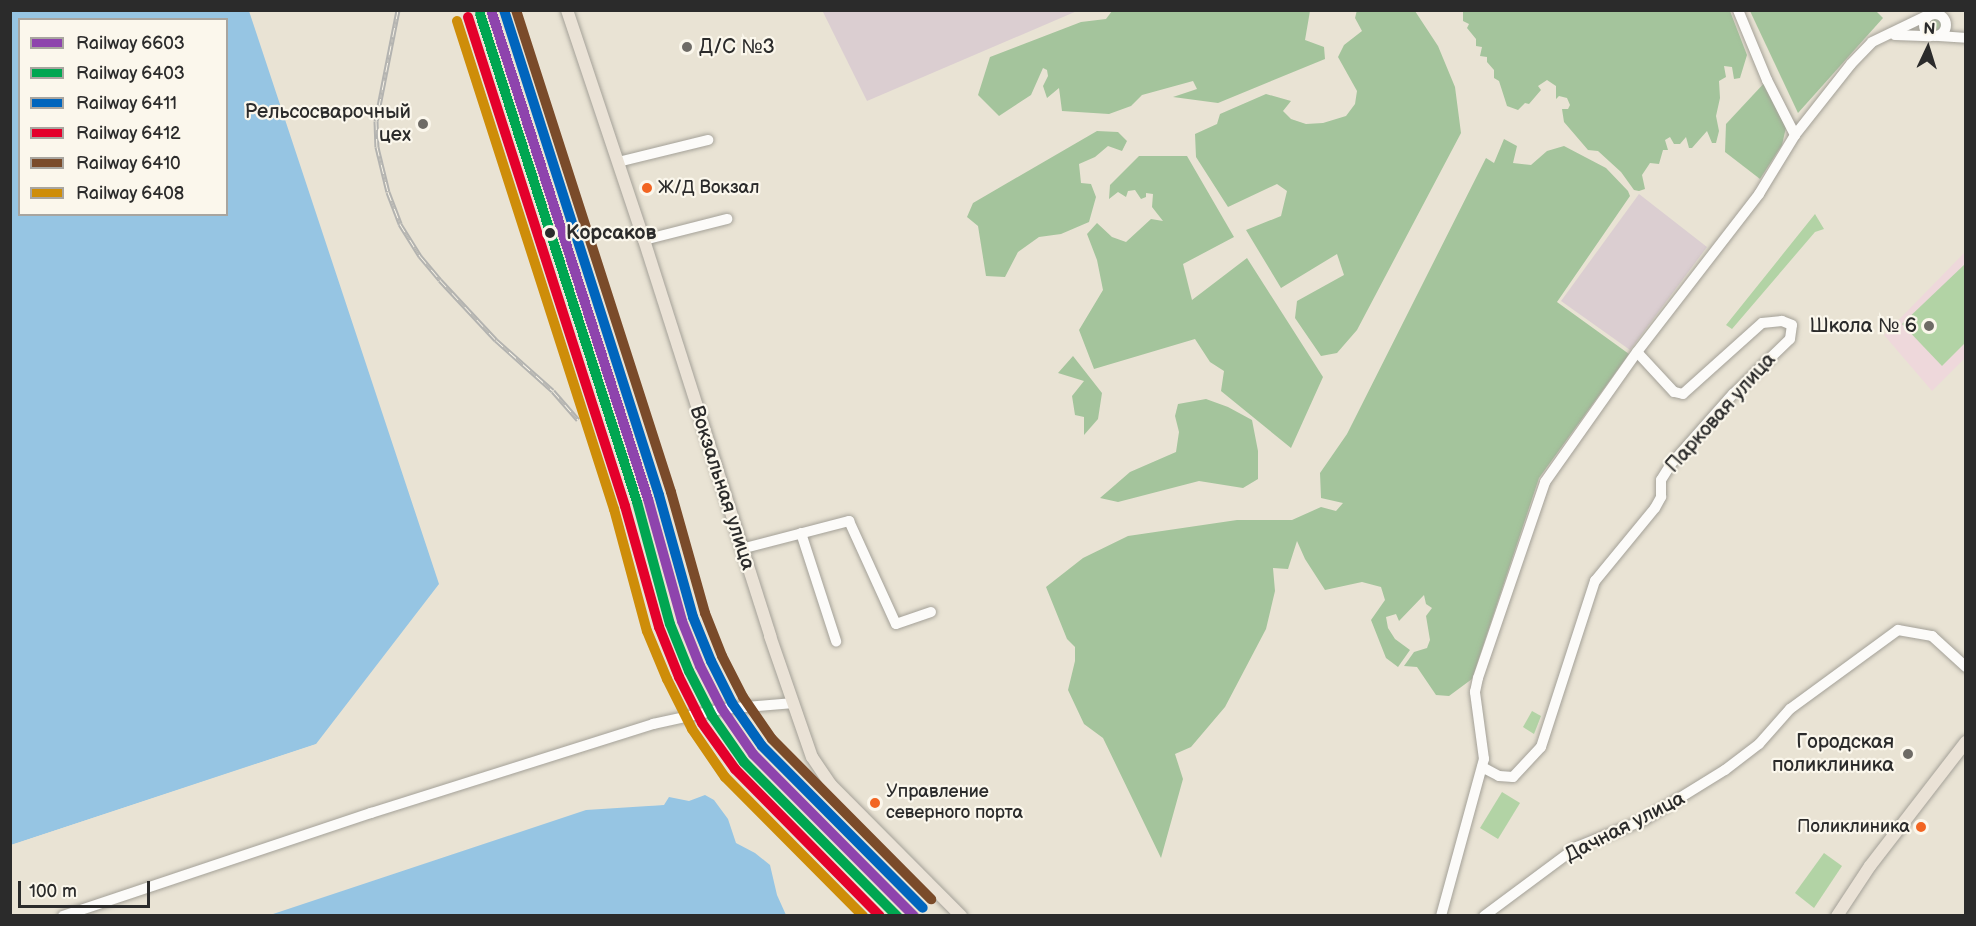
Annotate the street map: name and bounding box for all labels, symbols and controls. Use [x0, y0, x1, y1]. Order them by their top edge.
legend [18, 18, 228, 216]
north arrow [1898, 18, 1958, 78]
text: N [1923, 20, 1936, 39]
text: Railway 6603 [76, 33, 185, 54]
place label: Д/С №3 [699, 35, 773, 59]
marker: Д/С №3 [680, 40, 694, 54]
text: Railway 6403 [76, 63, 185, 84]
text: Railway 6411 [76, 93, 177, 114]
place label: Рельсосварочный цех [244, 100, 411, 147]
marker: Рельсосварочный цех [416, 117, 430, 131]
text: Railway 6412 [76, 123, 181, 144]
text: Railway 6410 [76, 153, 181, 174]
place label: Ж/Д Вокзал [658, 177, 759, 199]
marker: Ж/Д Вокзал [641, 182, 653, 194]
text: Railway 6408 [76, 183, 184, 204]
place label: Корсаков [566, 221, 656, 245]
marker: Корсаков [539, 222, 561, 244]
place label: Школа № 6 [1811, 314, 1917, 338]
marker: Школа № 6 [1922, 319, 1936, 333]
street label: Парковая улица [1661, 348, 1781, 478]
street label: Вокзальная улица [684, 403, 760, 573]
place label: Городская поликлиника [1772, 730, 1894, 777]
marker: Городская поликлиника [1899, 745, 1917, 763]
place label: Управление северного порта [886, 782, 1023, 824]
street label: Дачная улица [1561, 787, 1689, 867]
marker: Управление северного порта [869, 797, 881, 809]
place label: Поликлиника [1797, 816, 1910, 838]
marker: Поликлиника [1915, 821, 1927, 833]
scale bar [21, 869, 153, 907]
text: 100 m [29, 881, 77, 902]

